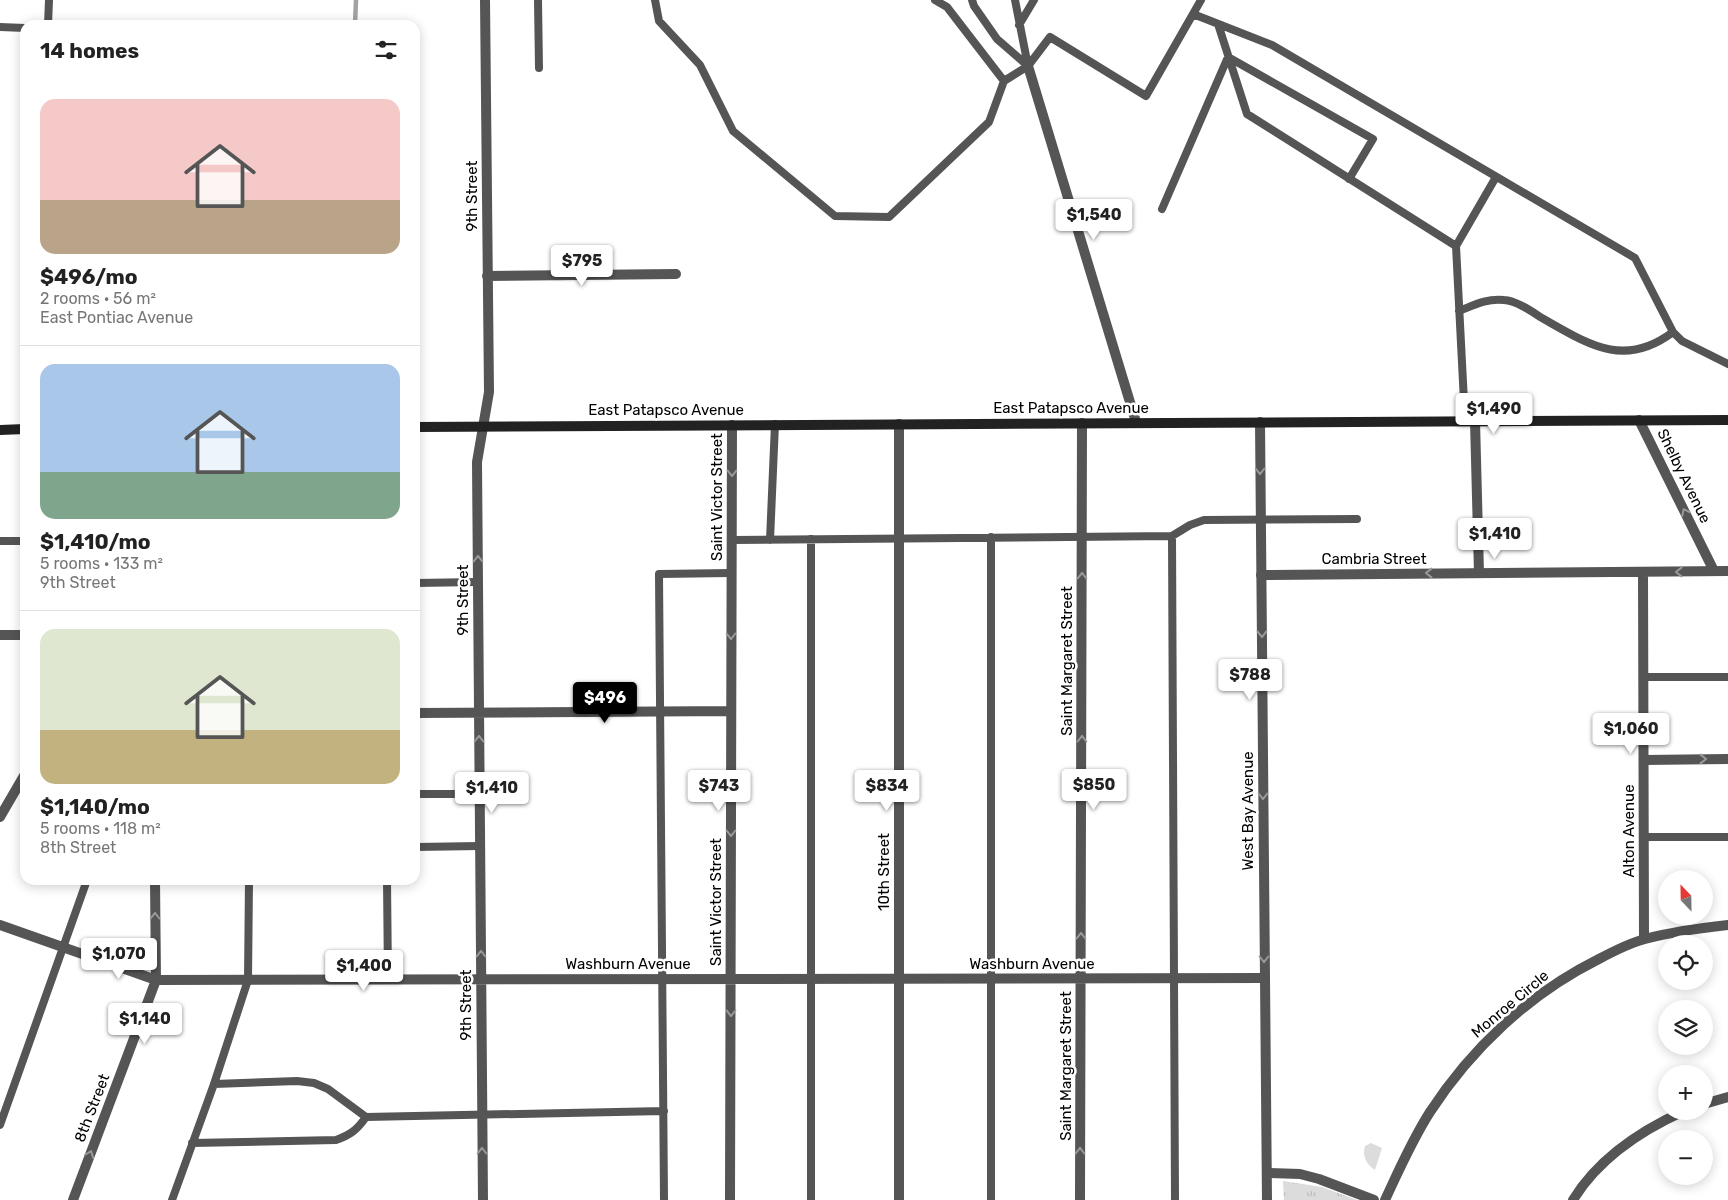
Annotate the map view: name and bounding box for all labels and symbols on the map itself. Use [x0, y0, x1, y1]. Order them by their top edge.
street label: 9th Street [463, 160, 481, 231]
pin: $1,540 [1053, 198, 1135, 241]
pin: $795 [552, 244, 612, 287]
pin: $1,490 [1453, 392, 1535, 435]
street label: East Patapsco Avenue [993, 399, 1149, 417]
street label: East Patapsco Avenue [588, 401, 744, 419]
street label: Shelby Avenue [1653, 426, 1715, 526]
street label: Saint Victor Street [708, 433, 726, 561]
one-way arrow [1255, 468, 1265, 475]
one-way arrow [727, 470, 737, 478]
one-way arrow [1681, 508, 1691, 517]
pin: $1,410 [1454, 518, 1536, 560]
street label: Cambria Street [1321, 550, 1427, 568]
one-way arrow [473, 555, 483, 562]
street label: 9th Street [454, 564, 472, 635]
one-way arrow [1675, 567, 1683, 577]
one-way arrow [1425, 568, 1433, 578]
one-way arrow [1077, 572, 1087, 580]
street label: Saint Margaret Street [1058, 586, 1076, 736]
one-way arrow [1257, 630, 1267, 638]
one-way arrow [726, 632, 736, 640]
pin: $788 [1220, 658, 1280, 701]
pin: $496 [575, 682, 635, 724]
pin: $1,060 [1590, 712, 1672, 755]
one-way arrow [474, 735, 484, 742]
one-way arrow [1077, 735, 1087, 742]
street label: West Bay Avenue [1239, 751, 1257, 871]
one-way arrow [1700, 754, 1708, 764]
pin: $850 [1064, 768, 1124, 811]
pin: $743 [689, 770, 749, 812]
pin: $834 [857, 770, 917, 812]
pin: $1,410 [451, 772, 533, 814]
street label: Alton Avenue [1620, 784, 1638, 878]
one-way arrow [1258, 792, 1268, 800]
one-way arrow [726, 830, 736, 838]
street label: 10th Street [875, 833, 893, 911]
street label: Saint Victor Street [707, 838, 725, 966]
north arrow [1658, 870, 1712, 925]
one-way arrow [150, 912, 160, 920]
one-way arrow [1076, 932, 1086, 940]
pin: $1,070 [78, 938, 160, 980]
pin: $1,400 [323, 950, 405, 992]
one-way arrow [476, 950, 486, 958]
street label: Washburn Avenue [565, 955, 691, 973]
street label: Washburn Avenue [969, 955, 1095, 973]
one-way arrow [1259, 955, 1269, 963]
street label: Monroe Circle [1468, 966, 1552, 1042]
street label: 9th Street [457, 969, 475, 1040]
street label: Saint Margaret Street [1057, 991, 1075, 1141]
pin: $1,140 [104, 1002, 186, 1045]
one-way arrow [726, 1010, 736, 1018]
street label: 8th Street [71, 1071, 113, 1145]
one-way arrow [477, 1147, 487, 1155]
one-way arrow [1075, 1147, 1085, 1155]
one-way arrow [84, 1151, 94, 1159]

